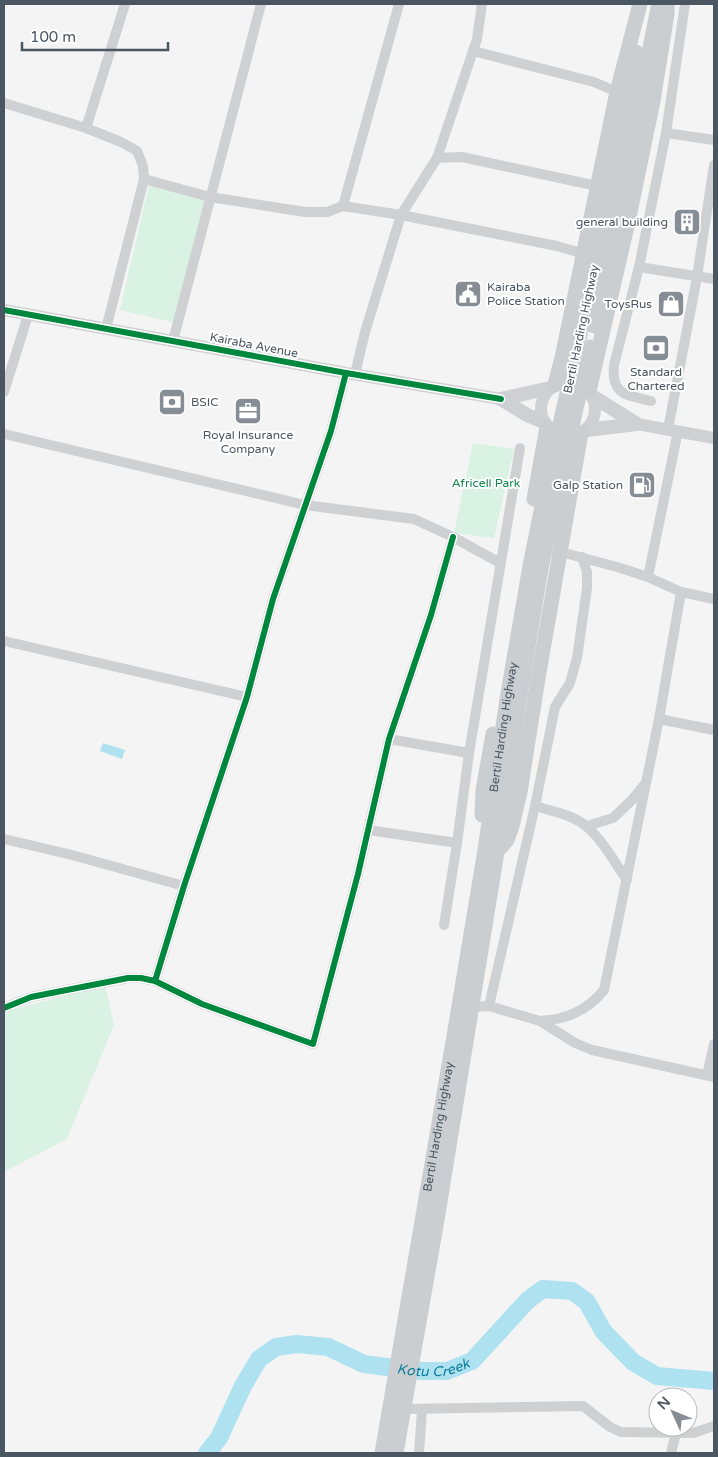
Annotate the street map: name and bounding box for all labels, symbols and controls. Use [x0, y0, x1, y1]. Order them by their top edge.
scale bar [22, 20, 169, 52]
text: 100 m [30, 28, 76, 46]
building icon: general building [672, 207, 702, 237]
place label: general building [576, 215, 668, 229]
street label: Bertil Harding Highway [561, 263, 602, 395]
public building icon: Kairaba Police Station [453, 279, 483, 309]
place label: Kairaba Police Station [487, 280, 565, 308]
shop icon: ToysRus [656, 289, 686, 319]
place label: ToysRus [605, 297, 652, 311]
street label: Kairaba Avenue [209, 330, 299, 360]
bank icon: Standard Chartered [641, 333, 671, 363]
place label: Standard Chartered [627, 365, 685, 393]
bank icon: BSIC [157, 387, 187, 417]
place label: BSIC [191, 395, 218, 409]
office icon: Royal Insurance Company [233, 396, 263, 426]
place label: Royal Insurance Company [203, 428, 293, 456]
fuel station icon: Galp Station [627, 470, 657, 500]
park label: Africell Park [452, 476, 521, 490]
place label: Galp Station [553, 478, 623, 492]
street label: Bertil Harding Highway [487, 660, 520, 793]
street label: Bertil Harding Highway [420, 1060, 456, 1193]
water label: Kotu Creek [396, 1354, 473, 1380]
north arrow [648, 1387, 698, 1437]
text: N [654, 1393, 674, 1413]

